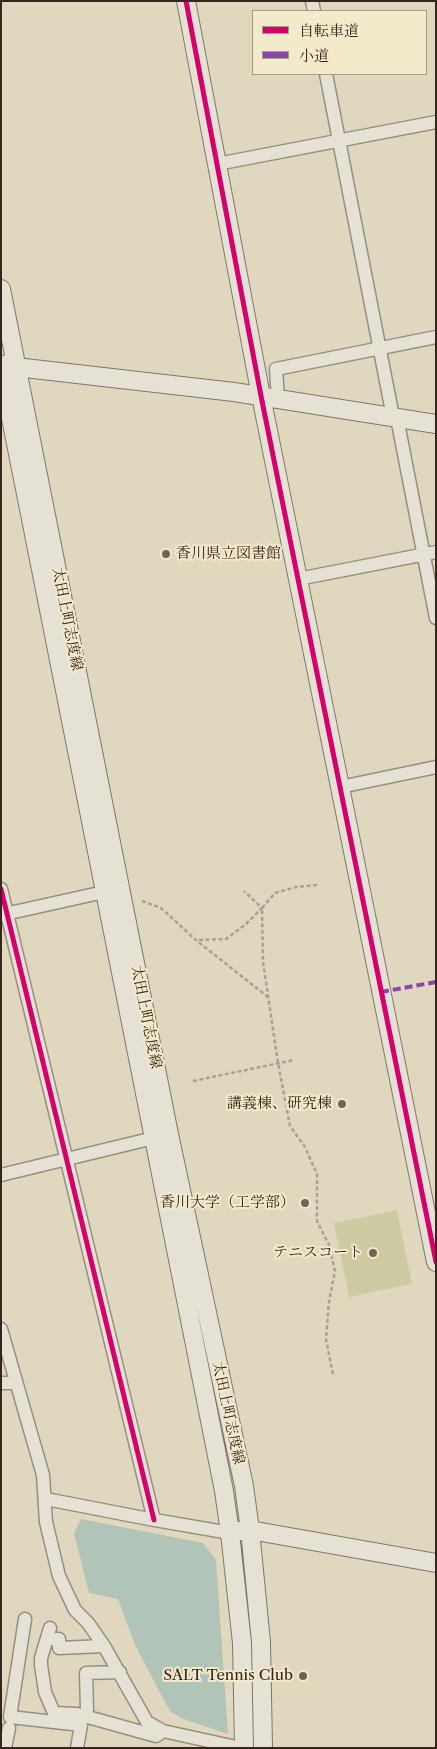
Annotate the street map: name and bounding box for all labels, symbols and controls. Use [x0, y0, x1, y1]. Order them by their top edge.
legend [252, 10, 427, 75]
text: 自転車道 [299, 21, 359, 40]
text: 小道 [299, 46, 329, 65]
place label: 香川県立図書館 [176, 545, 281, 563]
marker: 香川県立図書館 [160, 548, 172, 560]
street label: 太田上町志度線 [48, 566, 86, 672]
street label: 太田上町志度線 [127, 964, 165, 1070]
place label: 講義棟、研究棟 [227, 1095, 332, 1113]
marker: 講義棟、研究棟 [336, 1098, 348, 1110]
place label: 香川大学（工学部） [160, 1194, 295, 1212]
marker: 香川大学（工学部） [299, 1197, 311, 1209]
place label: テニスコート [273, 1244, 363, 1262]
marker: テニスコート [367, 1247, 379, 1259]
street label: 太田上町志度線 [208, 1360, 248, 1466]
place label: SALT Tennis Club [163, 1667, 293, 1685]
marker: SALT Tennis Club [297, 1670, 309, 1682]

